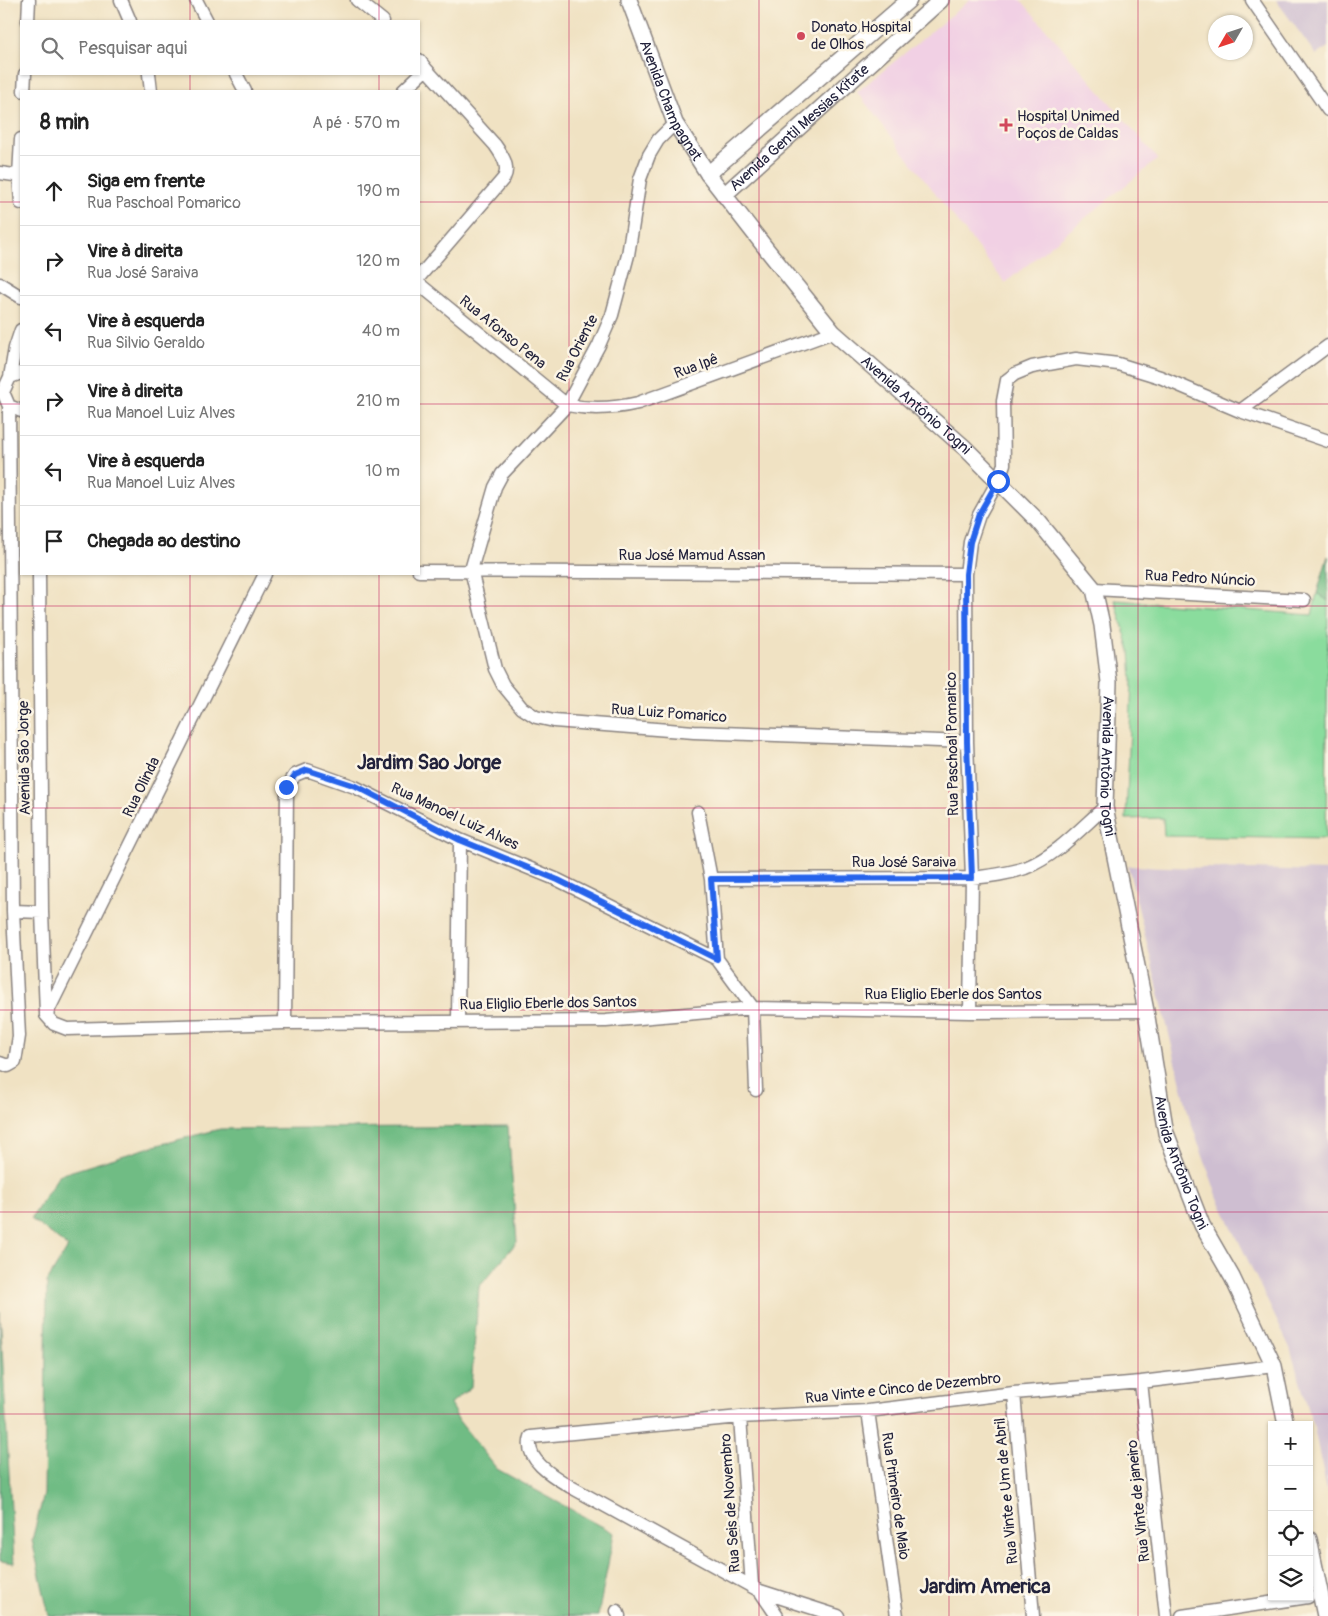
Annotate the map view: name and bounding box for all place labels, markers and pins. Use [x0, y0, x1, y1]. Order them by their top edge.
place label: Donato Hospital de Olhos [811, 18, 911, 54]
marker: Donato Hospital de Olhos [795, 30, 807, 42]
place label: Hospital Unimed Poços de Caldas [1017, 107, 1120, 143]
marker: Hospital Unimed Poços de Caldas [999, 118, 1013, 132]

